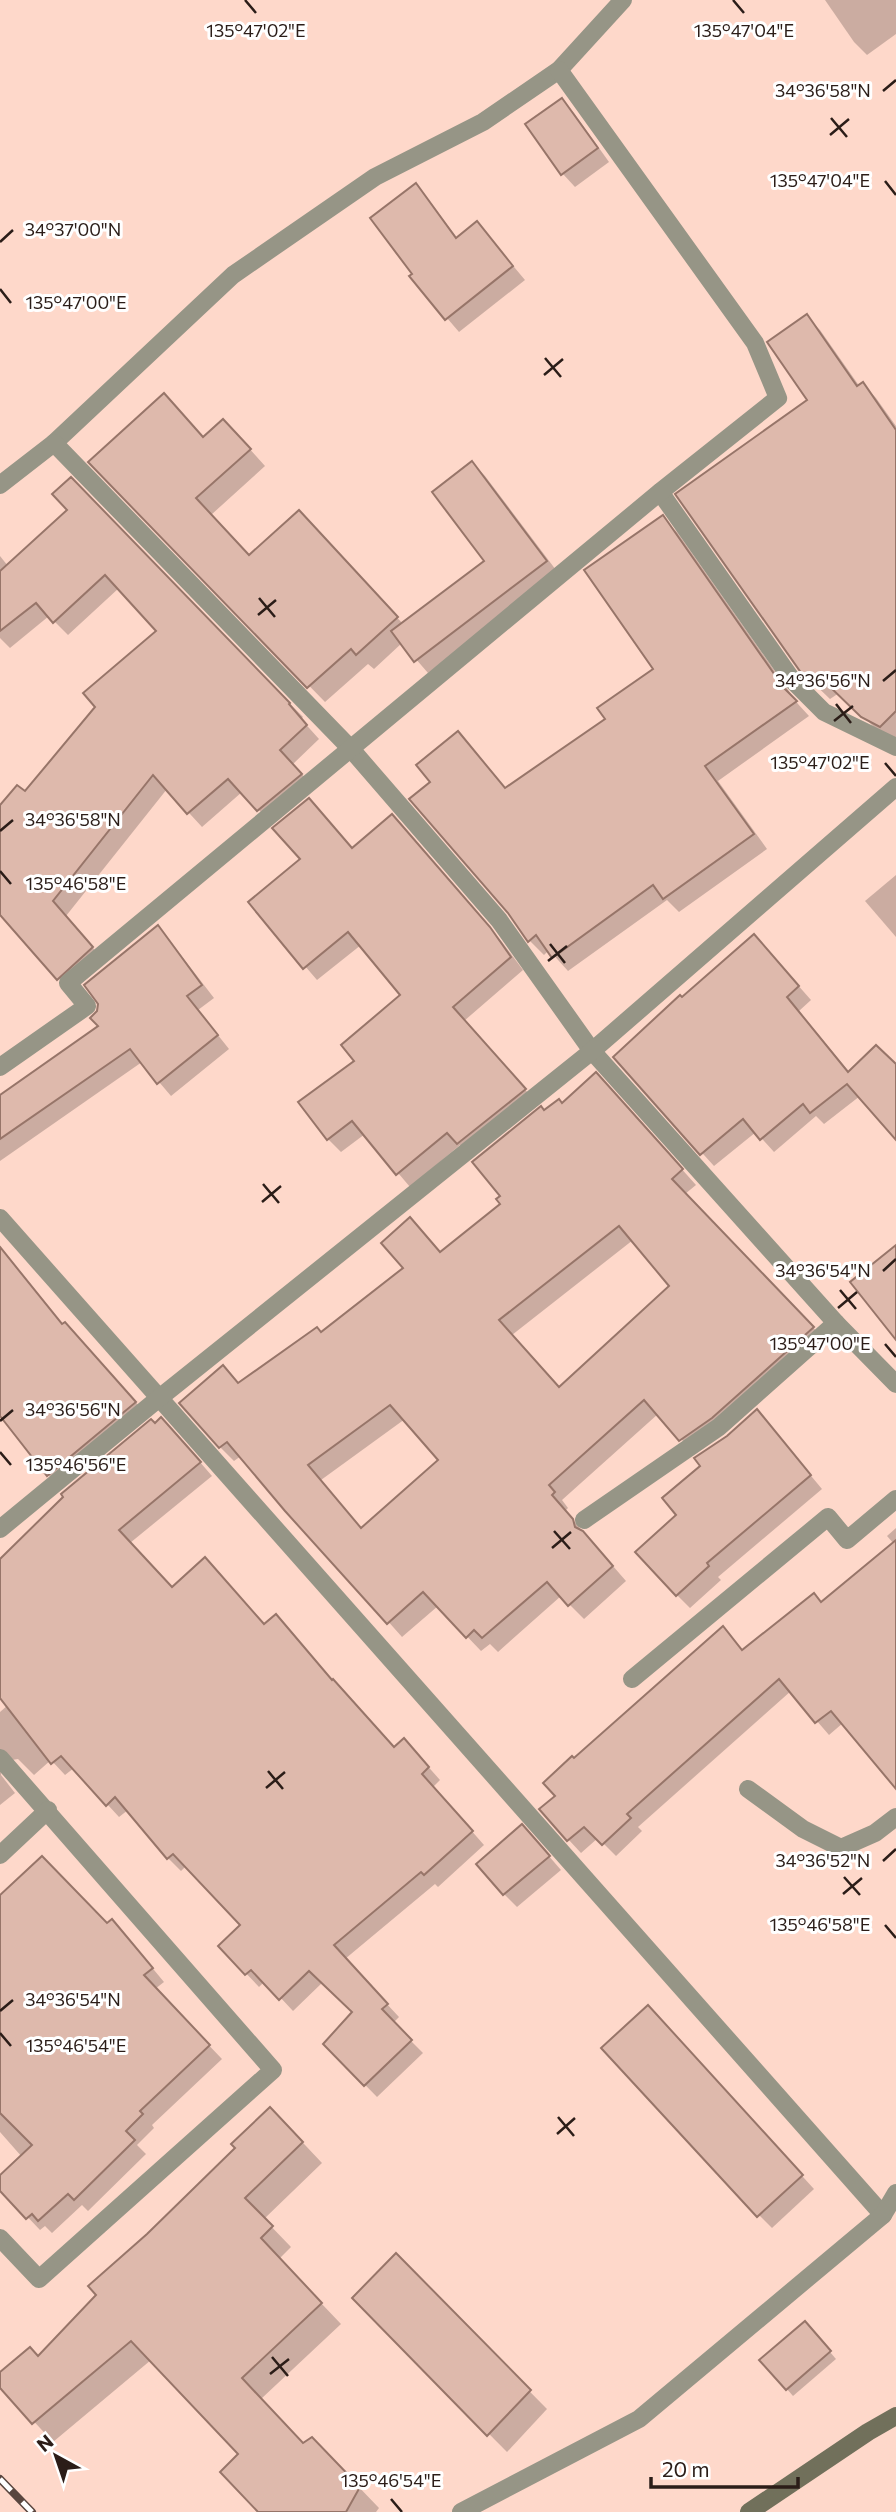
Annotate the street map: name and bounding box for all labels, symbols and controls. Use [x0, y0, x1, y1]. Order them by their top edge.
text: 135°47'02"E [206, 19, 306, 41]
text: 135°47'04"E [694, 19, 794, 41]
text: 34°36'58"N [775, 79, 871, 101]
text: 135°47'04"E [770, 169, 870, 191]
text: 34°37'00"N [25, 218, 121, 240]
text: 135°47'00"E [25, 291, 127, 313]
text: 34°36'56"N [775, 669, 871, 691]
text: 135°47'02"E [770, 751, 870, 773]
text: 34°36'58"N [25, 808, 121, 830]
text: 135°46'58"E [26, 872, 126, 894]
text: 34°36'54"N [775, 1259, 871, 1281]
text: 135°47'00"E [769, 1332, 871, 1354]
text: 34°36'56"N [25, 1398, 121, 1420]
text: 135°46'56"E [26, 1453, 126, 1475]
text: 34°36'52"N [776, 1849, 870, 1871]
text: 135°46'58"E [770, 1913, 870, 1935]
text: 34°36'54"N [25, 1988, 121, 2010]
text: 135°46'54"E [26, 2034, 126, 2056]
north arrow [21, 2421, 91, 2491]
text: N [32, 2429, 58, 2456]
scale bar [651, 2446, 798, 2490]
text: 20 m [662, 2456, 710, 2481]
text: 135°46'54"E [341, 2469, 441, 2491]

